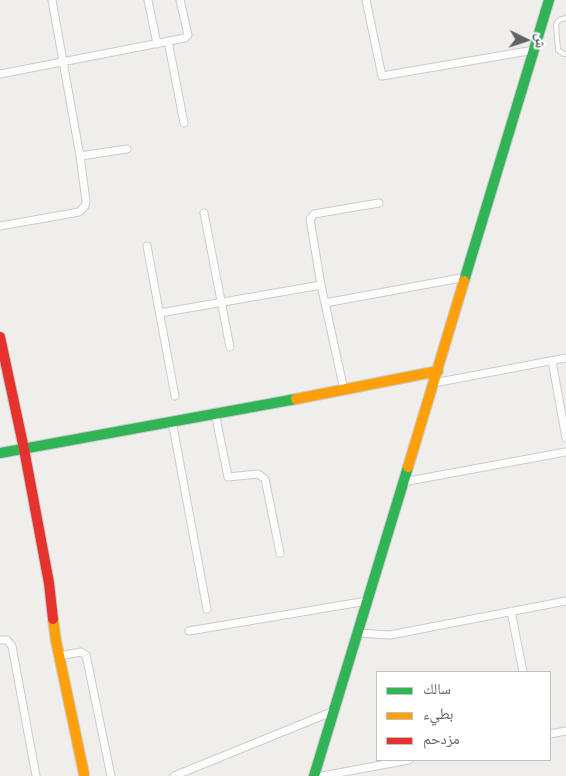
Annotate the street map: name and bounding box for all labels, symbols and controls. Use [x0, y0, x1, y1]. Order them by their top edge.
north arrow [501, 15, 551, 65]
text: ش [532, 33, 549, 49]
legend [376, 671, 551, 761]
text: سالك [423, 680, 451, 697]
text: بطيء [423, 705, 453, 722]
text: مزدحم [423, 730, 460, 747]

